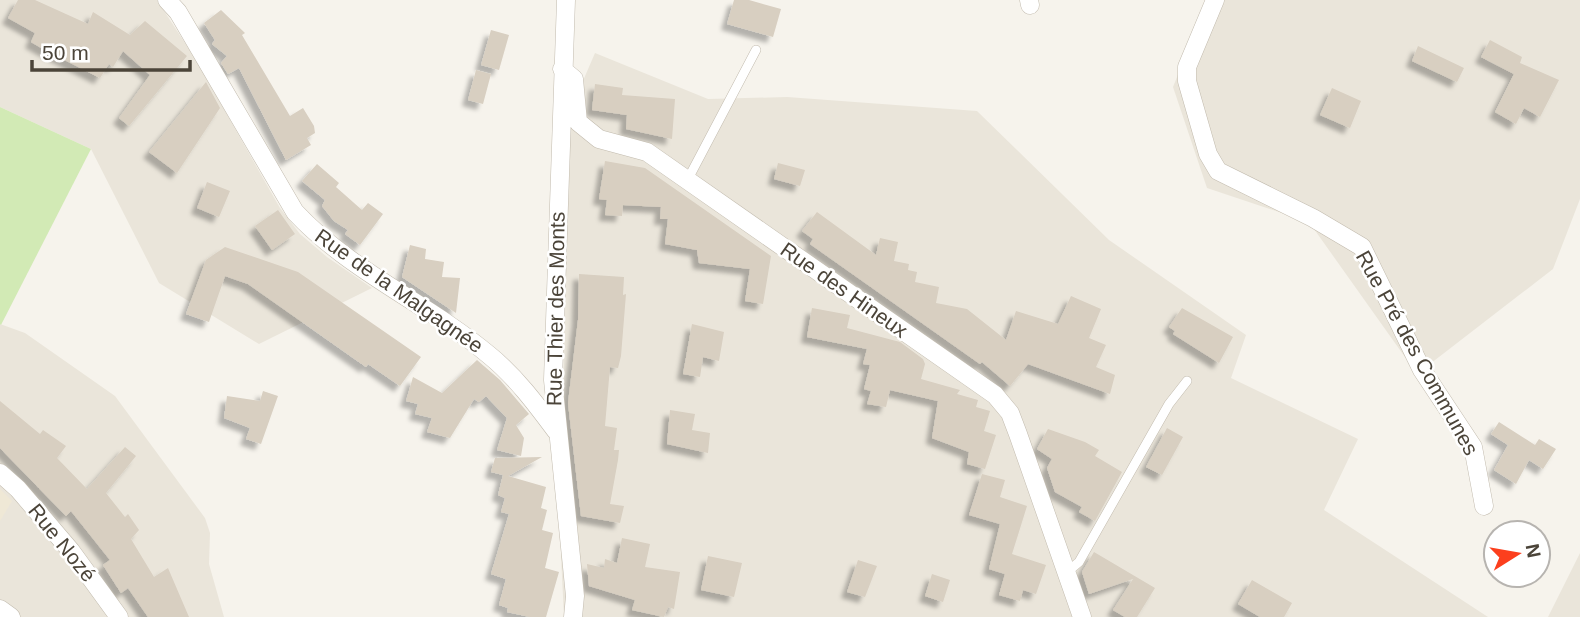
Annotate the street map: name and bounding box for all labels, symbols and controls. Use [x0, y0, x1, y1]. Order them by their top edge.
scale bar [32, 28, 189, 72]
text: 50 m [42, 41, 89, 64]
street label: Rue Thier des Monts [542, 212, 569, 406]
street label: Rue de la Malgagnée [311, 224, 488, 357]
street label: Rue des Hineux [776, 237, 912, 342]
street label: Rue Pré des Communes [1352, 247, 1483, 459]
street label: Rue Nozé [24, 499, 101, 586]
north arrow [1482, 519, 1552, 589]
text: N [1522, 542, 1545, 560]

